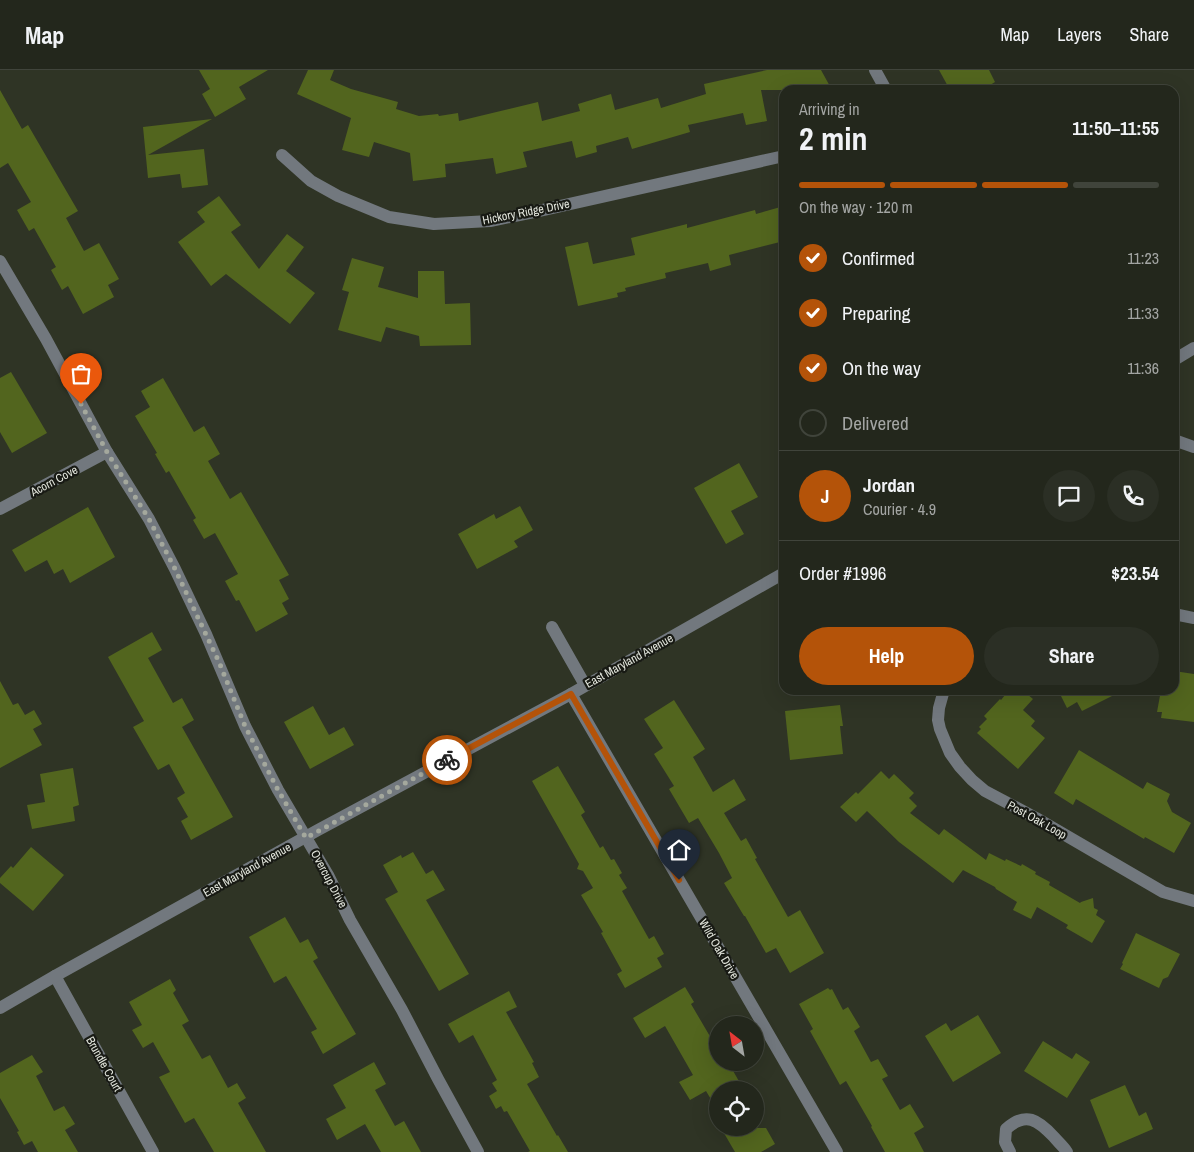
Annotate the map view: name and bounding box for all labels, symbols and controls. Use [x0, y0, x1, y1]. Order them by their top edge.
text: Map [25, 19, 64, 51]
text: Map [1001, 22, 1029, 47]
text: Layers [1057, 22, 1102, 47]
text: Share [1130, 22, 1169, 47]
text: Arriving in [799, 98, 860, 120]
text: 11:50–11:55 [1072, 115, 1159, 141]
text: 2 min [799, 117, 868, 160]
street label: Hickory Ridge Drive [481, 196, 571, 228]
text: On the way · 120 m [799, 196, 913, 218]
icon: check [799, 244, 827, 272]
text: Confirmed [842, 245, 915, 271]
text: 11:23 [1127, 247, 1159, 269]
icon: check [799, 299, 827, 327]
text: Preparing [842, 300, 910, 326]
text: 11:33 [1127, 302, 1159, 324]
pin [60, 353, 102, 404]
icon: check [799, 354, 827, 382]
text: On the way [842, 355, 921, 381]
text: 11:36 [1127, 357, 1159, 379]
icon: bag [67, 360, 95, 388]
text: Delivered [842, 410, 909, 436]
street label: Acorn Cove [27, 462, 80, 501]
button: chat [1043, 470, 1095, 522]
button: phone [1107, 470, 1159, 522]
text: Jordan [863, 472, 915, 498]
text: J [821, 483, 829, 509]
text: Courier · 4.9 [863, 498, 936, 520]
text: Order #1996 [799, 560, 886, 586]
text: $23.54 [1111, 560, 1159, 586]
button: Help [799, 627, 974, 685]
button: Share [984, 627, 1159, 685]
street label: East Maryland Avenue [582, 630, 676, 692]
courier [422, 735, 472, 785]
icon: bike [433, 746, 461, 774]
street label: Post Oak Loop [1005, 797, 1069, 843]
pin [658, 829, 700, 880]
icon: home [665, 836, 693, 864]
street label: East Maryland Avenue [200, 839, 294, 901]
street label: Overcup Drive [307, 847, 351, 911]
street label: Wild Oak Drive [695, 916, 743, 982]
north arrow [709, 1016, 764, 1071]
map controls [709, 1016, 764, 1136]
street label: Brundle Court [82, 1034, 126, 1095]
button: locate [709, 1081, 764, 1136]

